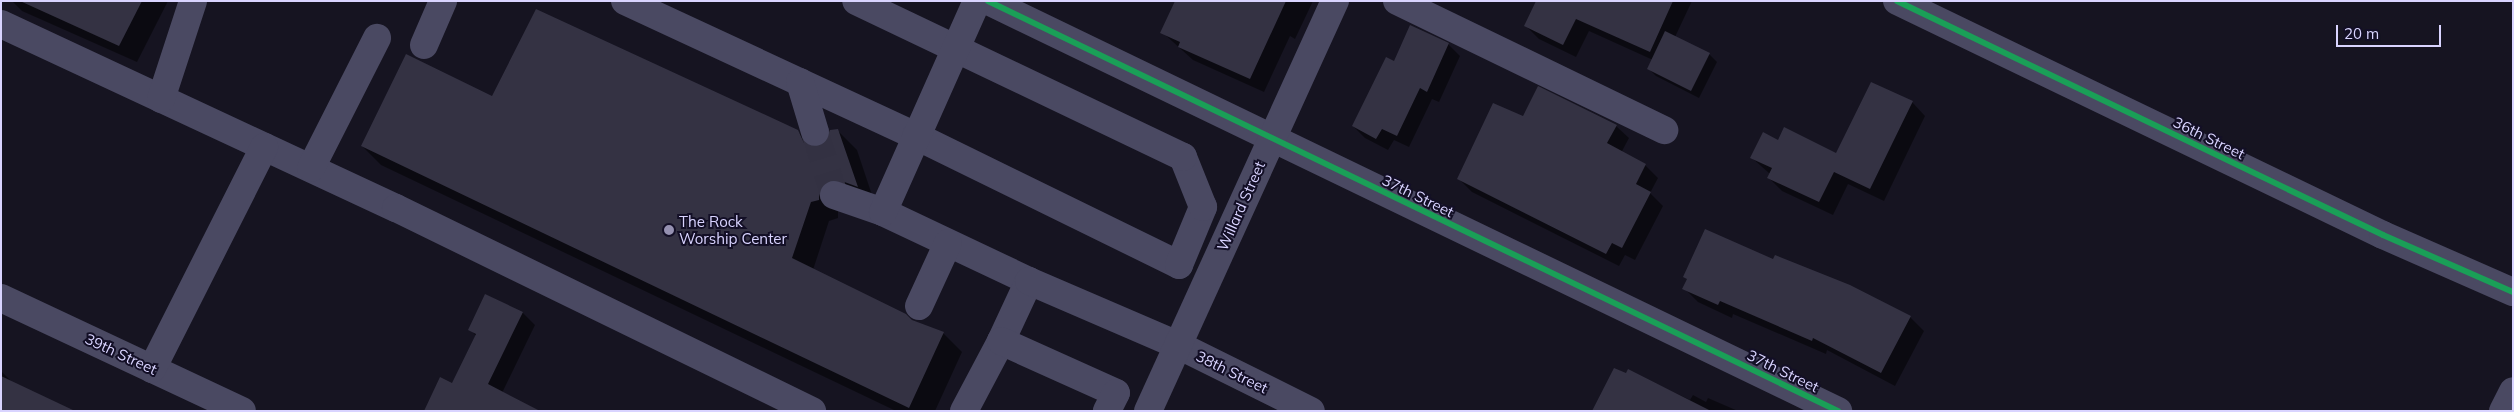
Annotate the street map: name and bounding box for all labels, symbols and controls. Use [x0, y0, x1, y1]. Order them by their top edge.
scale bar [2339, 15, 2444, 47]
text: 20 m [2344, 24, 2379, 43]
street label: 36th Street [2170, 113, 2248, 163]
street label: Willard Street [1213, 158, 1269, 254]
street label: 37th Street [1379, 171, 1457, 221]
place label: The Rock Worship Center [679, 212, 787, 247]
marker: The Rock Worship Center [663, 224, 675, 236]
street label: 39th Street [82, 329, 160, 379]
street label: 37th Street [1744, 346, 1822, 396]
street label: 38th Street [1193, 347, 1271, 397]

